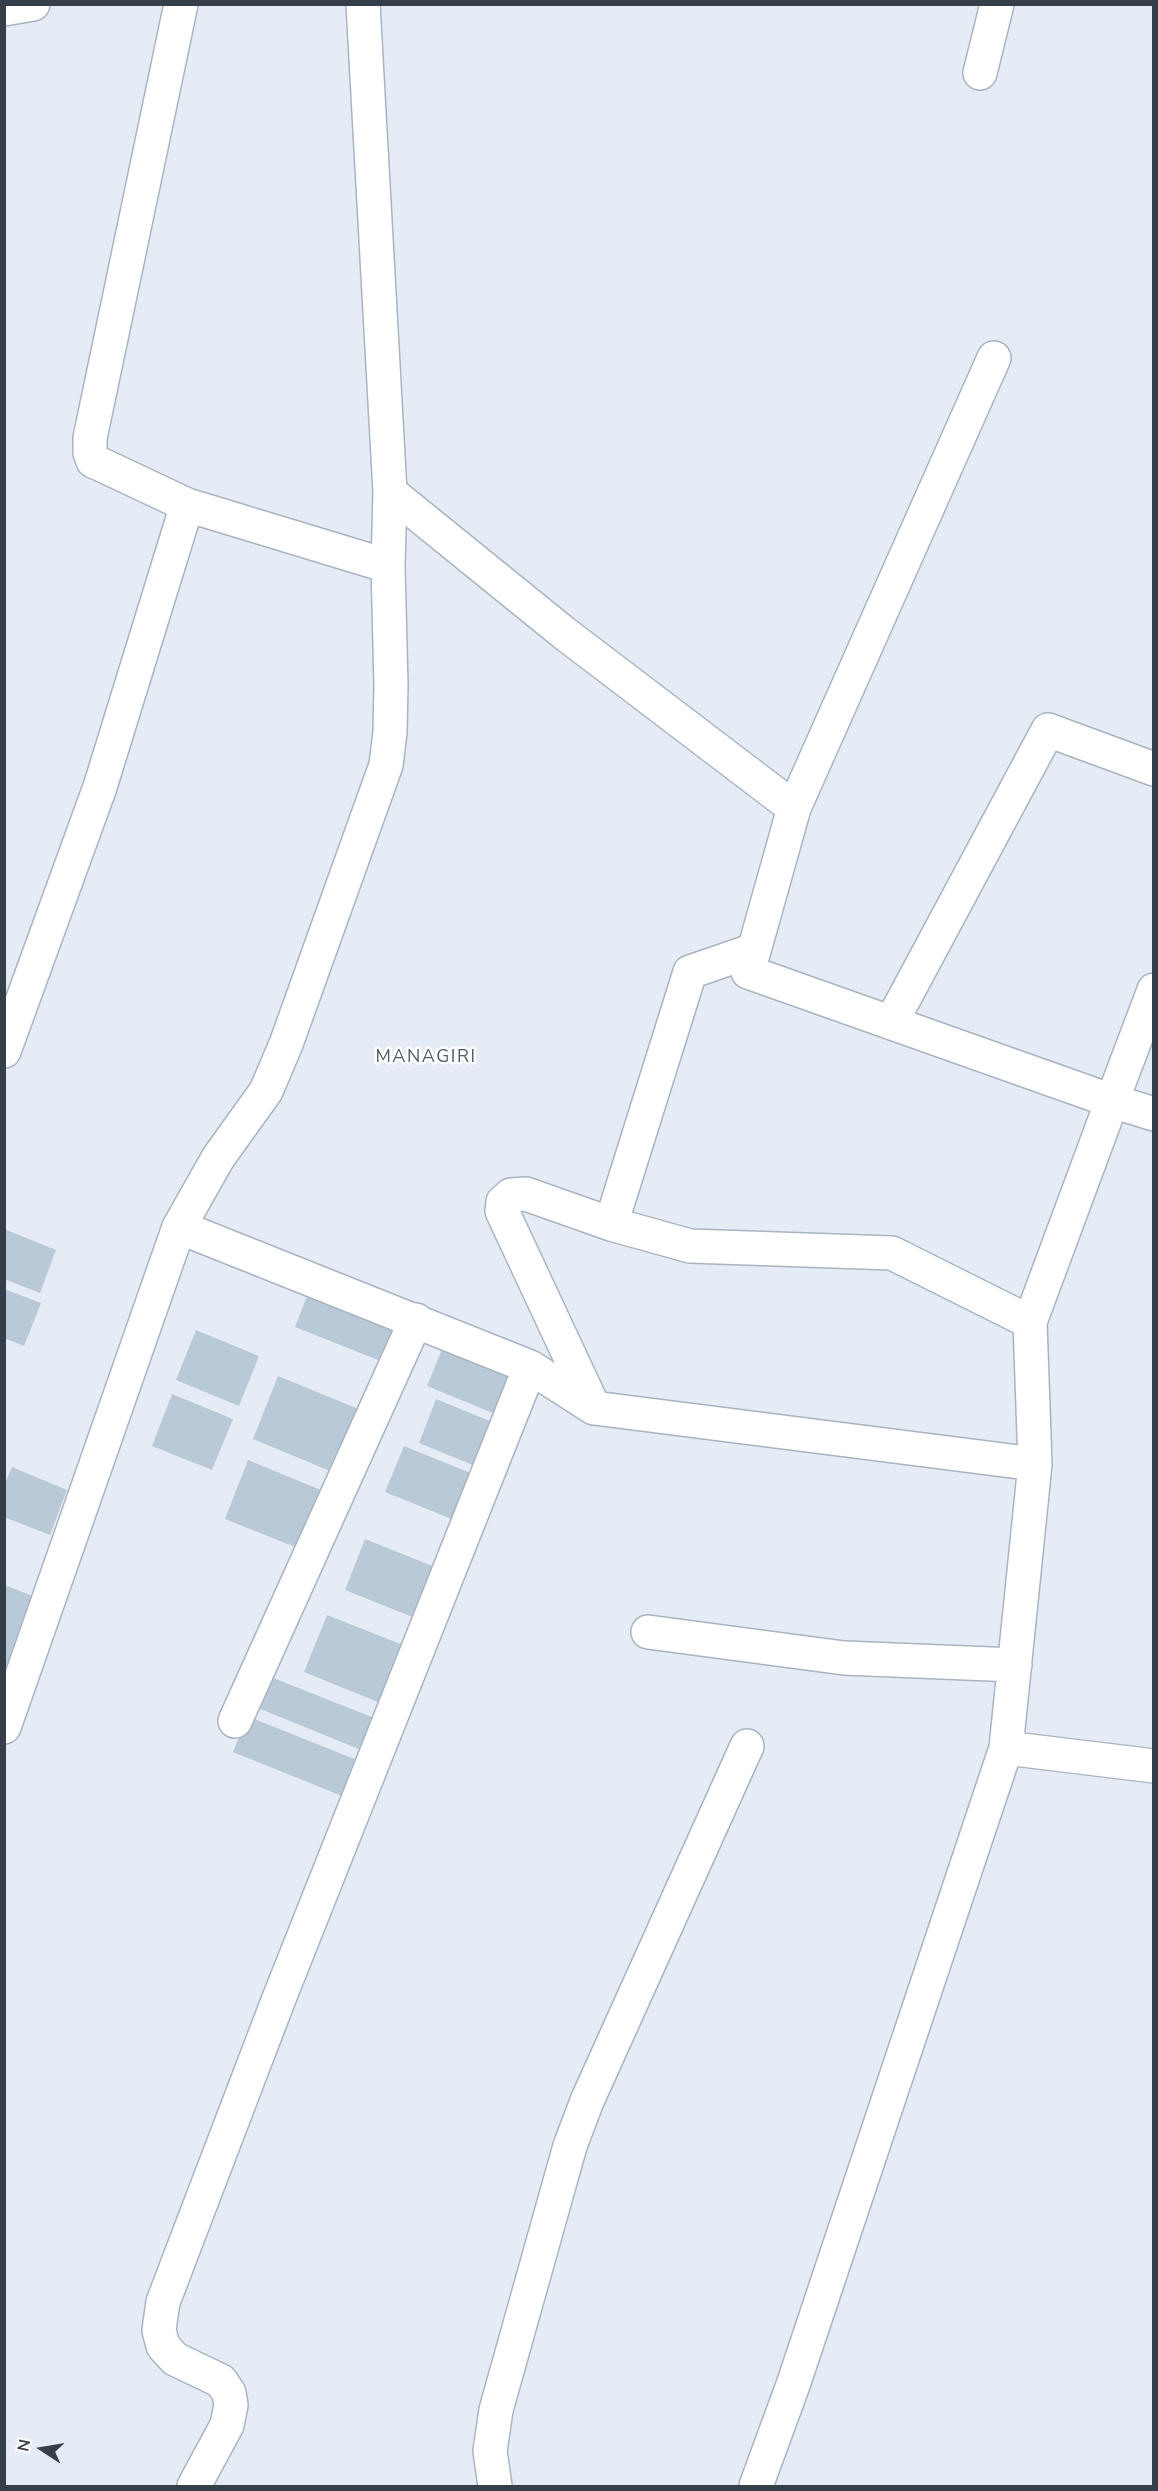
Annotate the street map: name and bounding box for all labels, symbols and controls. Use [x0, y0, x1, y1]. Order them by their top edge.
district label: MANAGIRI [375, 1047, 477, 1069]
north arrow [12, 2419, 72, 2479]
text: N [12, 2437, 36, 2453]

